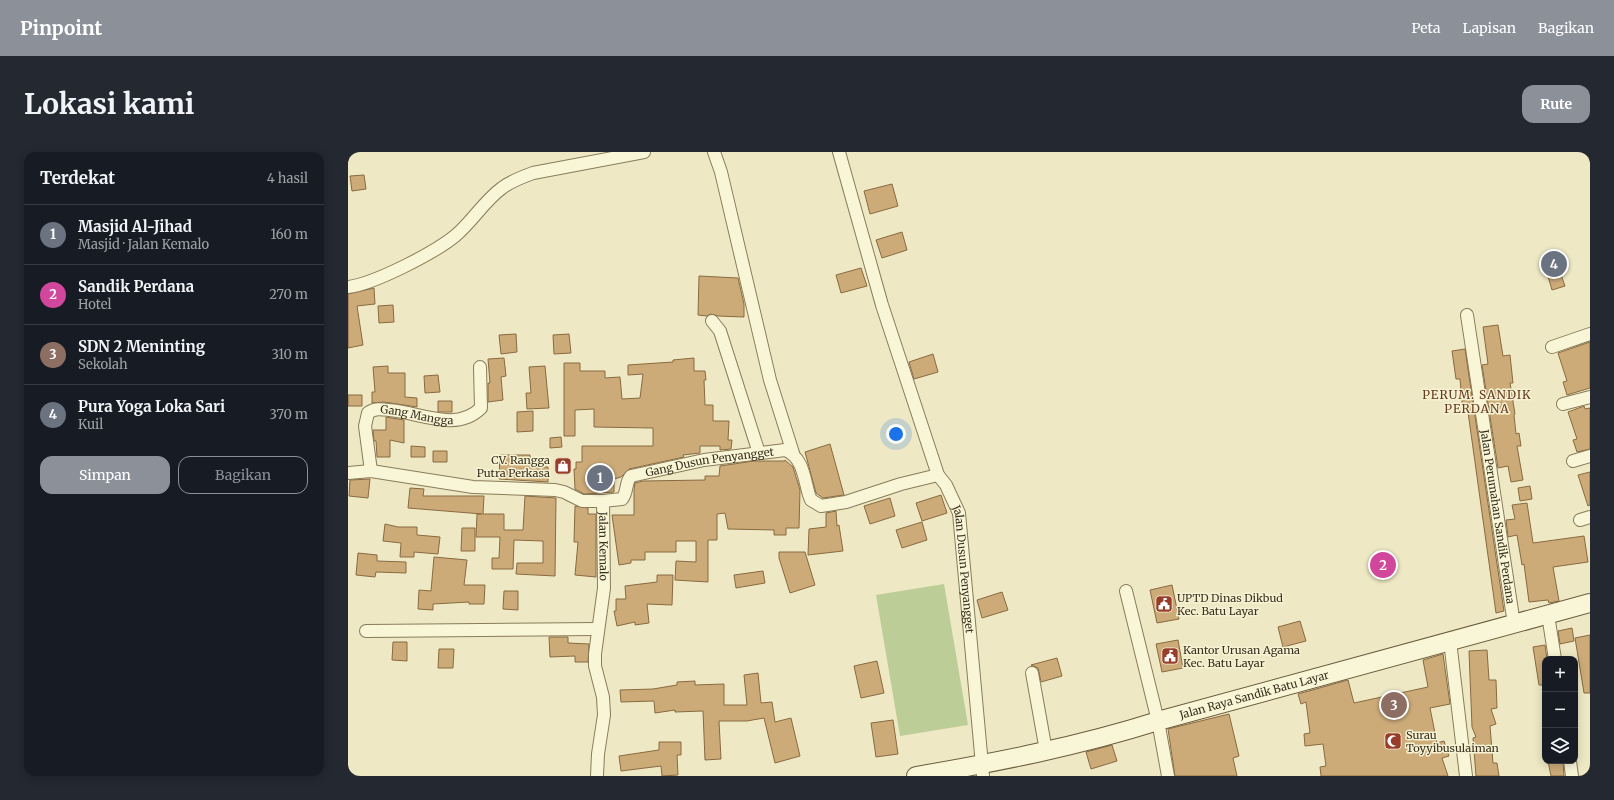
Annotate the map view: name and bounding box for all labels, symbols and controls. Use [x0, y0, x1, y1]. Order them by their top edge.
text: Pinpoint [20, 16, 102, 40]
text: Peta [1411, 19, 1441, 37]
text: Lapisan [1463, 19, 1516, 37]
text: Bagikan [1538, 19, 1594, 37]
button: Rute [1522, 85, 1590, 123]
text: Lokasi kami [24, 86, 194, 122]
text: Terdekat [40, 167, 115, 189]
text: 4 hasil [267, 170, 308, 187]
text: Masjid Al-Jihad [78, 217, 192, 236]
text: 1 [50, 226, 56, 243]
text: 160 m [270, 226, 308, 243]
text: Masjid · Jalan Kemalo [78, 236, 209, 253]
pin: 4 [1541, 249, 1567, 279]
text: Sandik Perdana [78, 277, 194, 296]
text: 2 [49, 286, 57, 303]
text: 270 m [269, 286, 308, 303]
text: Hotel [78, 296, 111, 313]
text: SDN 2 Meninting [78, 337, 205, 356]
text: 3 [49, 346, 57, 363]
text: 310 m [271, 346, 308, 363]
text: Sekolah [78, 356, 128, 373]
district label: PERUM. SANDIK PERDANA [1422, 387, 1532, 416]
text: Pura Yoga Loka Sari [78, 397, 225, 416]
street label: Gang Mangga [380, 402, 453, 427]
text: 4 [49, 406, 57, 423]
text: 370 m [270, 406, 308, 423]
text: Kuil [78, 416, 103, 433]
your location [886, 424, 906, 444]
street label: Jalan Perumahan Sandik Perdana [1477, 428, 1518, 605]
street label: Gang Dusun Penyangget [644, 444, 775, 480]
place label: CV. Rangga Putra Perkasa [477, 453, 550, 480]
button: Simpan [40, 456, 170, 494]
button: Bagikan [178, 456, 308, 494]
shop icon: CV. Rangga Putra Perkasa [553, 456, 573, 476]
pin: 1 [587, 463, 613, 493]
street label: Jalan Dusun Penyangget [949, 502, 977, 635]
street label: Jalan Kemalo [596, 511, 611, 581]
pin: 2 [1370, 550, 1396, 580]
place label: UPTD Dinas Dikbud Kec. Batu Layar [1177, 591, 1283, 618]
public building icon: UPTD Dinas Dikbud Kec. Batu Layar [1154, 594, 1174, 614]
place label: Kantor Urusan Agama Kec. Batu Layar [1183, 643, 1300, 670]
public building icon: Kantor Urusan Agama Kec. Batu Layar [1160, 646, 1180, 666]
map controls [1542, 656, 1578, 764]
button: + [1542, 656, 1578, 692]
street label: Jalan Raya Sandik Batu Layar [1177, 668, 1330, 722]
pin: 3 [1381, 690, 1407, 720]
button: − [1542, 692, 1578, 728]
place label: Surau Toyyibusulaiman [1406, 728, 1500, 755]
button: layers [1542, 728, 1578, 764]
mosque icon: Surau Toyyibusulaiman [1383, 731, 1403, 751]

